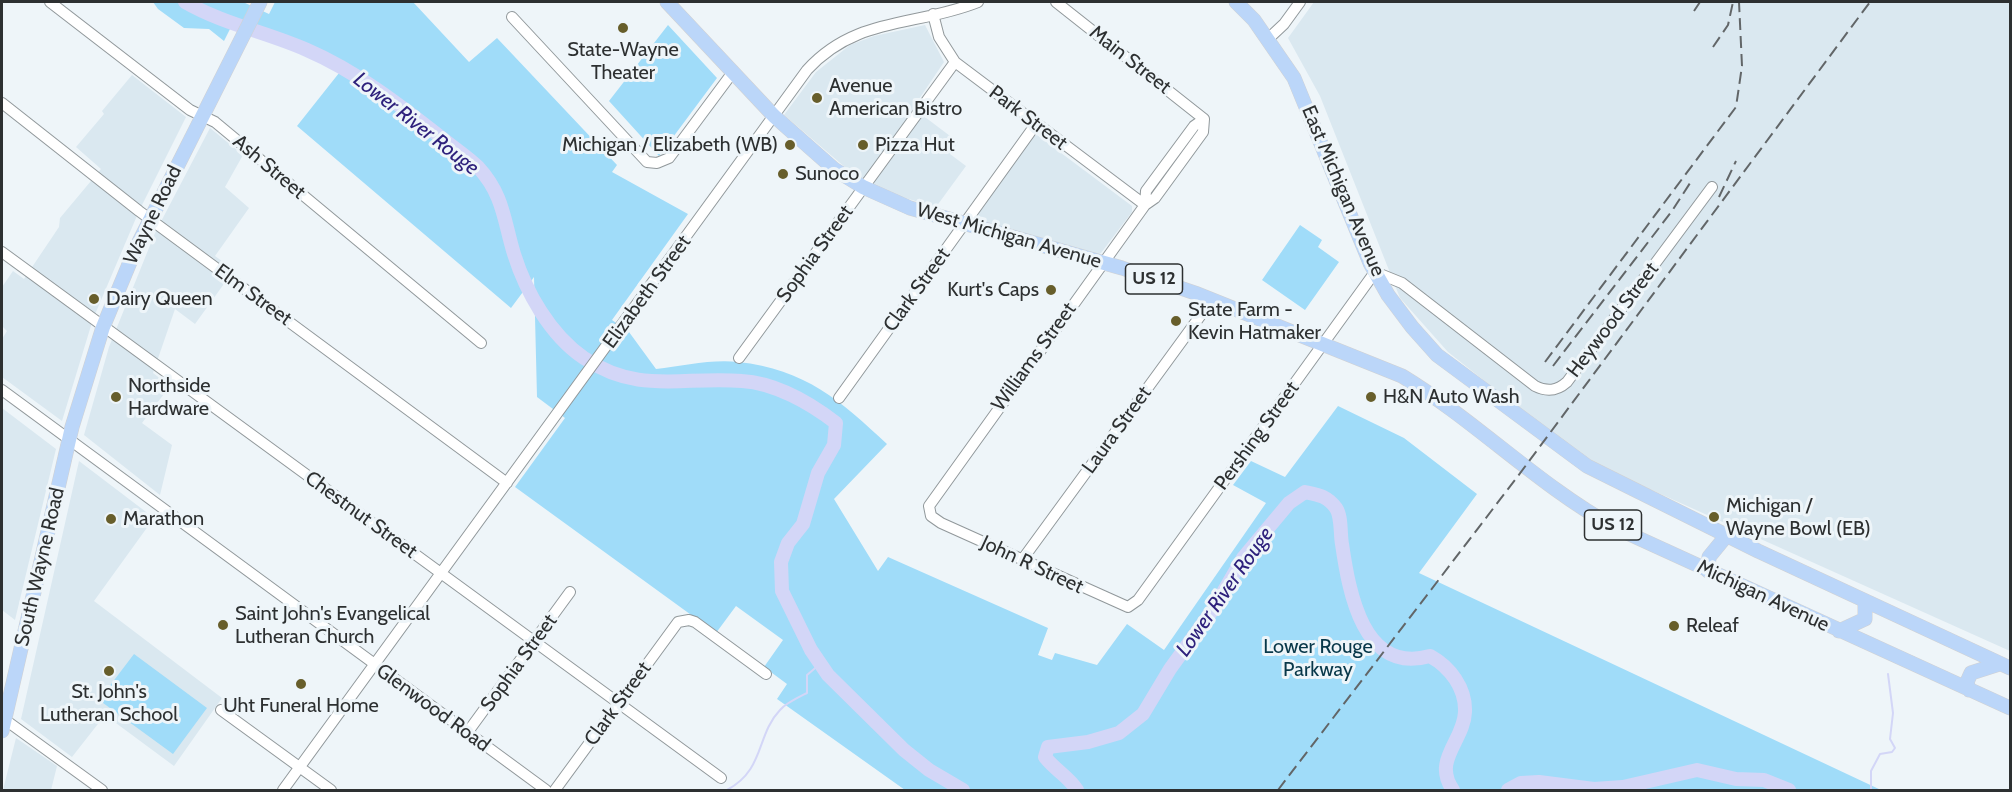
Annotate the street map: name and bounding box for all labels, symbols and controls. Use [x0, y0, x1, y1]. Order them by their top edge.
marker: State-Wayne Theater [616, 21, 630, 35]
street label: Main Street [1084, 21, 1176, 99]
place label: State-Wayne Theater [567, 38, 679, 85]
water label: Lower River Rouge [348, 67, 484, 181]
place label: Avenue American Bistro [829, 74, 962, 121]
street label: Park Street [984, 81, 1072, 155]
marker: Avenue American Bistro [810, 91, 824, 105]
street label: East Michigan Avenue [1296, 102, 1390, 280]
street label: Ash Street [228, 130, 310, 204]
place label: Michigan / Elizabeth (WB) [562, 133, 778, 157]
place label: Pizza Hut [875, 133, 955, 157]
marker: Michigan / Elizabeth (WB) [783, 138, 797, 152]
marker: Pizza Hut [856, 138, 870, 152]
street label: Wayne Road [119, 162, 187, 268]
place label: Sunoco [795, 162, 859, 186]
marker: Sunoco [776, 167, 790, 181]
street label: West Michigan Avenue [914, 198, 1104, 274]
street label: Sophia Street [772, 201, 858, 307]
street label: Elizabeth Street [598, 231, 696, 353]
street label: Clark Street [879, 243, 955, 337]
street label: Heywood Street [1562, 258, 1664, 382]
street label: Elm Street [210, 259, 296, 331]
road number: US 12 [1126, 264, 1182, 294]
place label: Kurt's Caps [947, 278, 1039, 302]
marker: Kurt's Caps [1044, 283, 1058, 297]
place label: Dairy Queen [106, 287, 213, 311]
marker: Dairy Queen [87, 292, 101, 306]
street label: Williams Street [987, 298, 1081, 416]
place label: State Farm - Kevin Hatmaker [1188, 298, 1321, 345]
marker: State Farm - Kevin Hatmaker [1169, 314, 1183, 328]
place label: Northside Hardware [128, 374, 211, 421]
street label: Pershing Street [1210, 377, 1304, 495]
street label: Laura Street [1077, 382, 1157, 478]
place label: H&N Auto Wash [1383, 385, 1519, 409]
marker: Northside Hardware [109, 390, 123, 404]
marker: H&N Auto Wash [1364, 390, 1378, 404]
street label: Chestnut Street [300, 466, 422, 564]
street label: South Wayne Road [10, 485, 70, 649]
place label: Michigan / Wayne Bowl (EB) [1726, 494, 1871, 541]
place label: Marathon [123, 507, 204, 531]
road number: US 12 [1584, 510, 1642, 540]
marker: Michigan / Wayne Bowl (EB) [1707, 510, 1721, 524]
marker: Marathon [104, 512, 118, 526]
water label: Lower River Rouge [1171, 523, 1279, 661]
street label: John R Street [977, 531, 1087, 599]
street label: Michigan Avenue [1693, 555, 1833, 637]
place label: Saint John's Evangelical Lutheran Church [235, 602, 430, 649]
street label: Sophia Street [476, 610, 562, 716]
place label: Releaf [1686, 614, 1739, 638]
marker: Saint John's Evangelical Lutheran Church [216, 618, 230, 632]
marker: Releaf [1667, 619, 1681, 633]
park label: Lower Rouge Parkway [1263, 635, 1373, 682]
street label: Clark Street [580, 657, 656, 751]
street label: Glenwood Road [372, 659, 494, 757]
marker: St. John's Lutheran School [102, 664, 116, 678]
marker: Uht Funeral Home [294, 677, 308, 691]
place label: St. John's Lutheran School [40, 680, 178, 727]
place label: Uht Funeral Home [223, 694, 379, 718]

